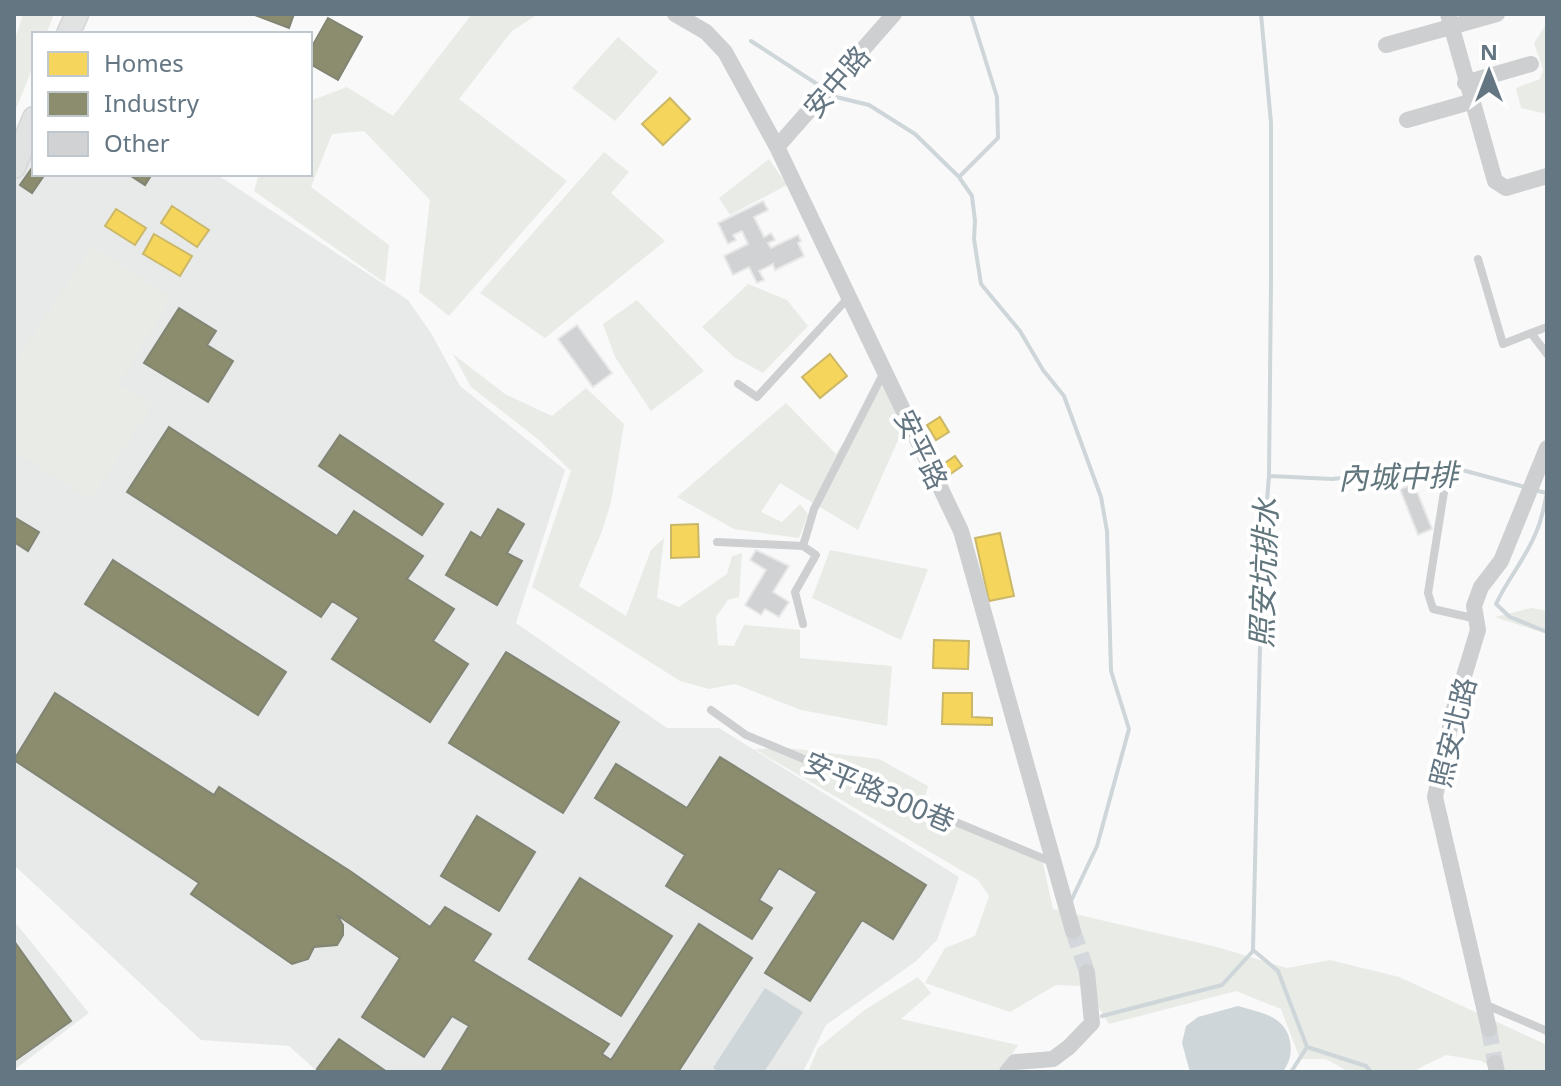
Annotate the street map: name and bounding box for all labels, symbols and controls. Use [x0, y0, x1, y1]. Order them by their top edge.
legend [32, 32, 312, 176]
north arrow [1449, 32, 1529, 112]
text: N [1480, 36, 1498, 66]
street label: 安中路 [794, 37, 878, 125]
text: Homes [104, 46, 184, 79]
text: Industry [104, 86, 200, 119]
text: Other [104, 126, 170, 159]
street label: 安平路 [887, 403, 957, 495]
water label: 內城中排 [1337, 453, 1463, 499]
water label: 照安坑排水 [1240, 495, 1286, 649]
street label: 照安北路 [1420, 673, 1484, 791]
street label: 安平路300巷 [799, 742, 961, 840]

